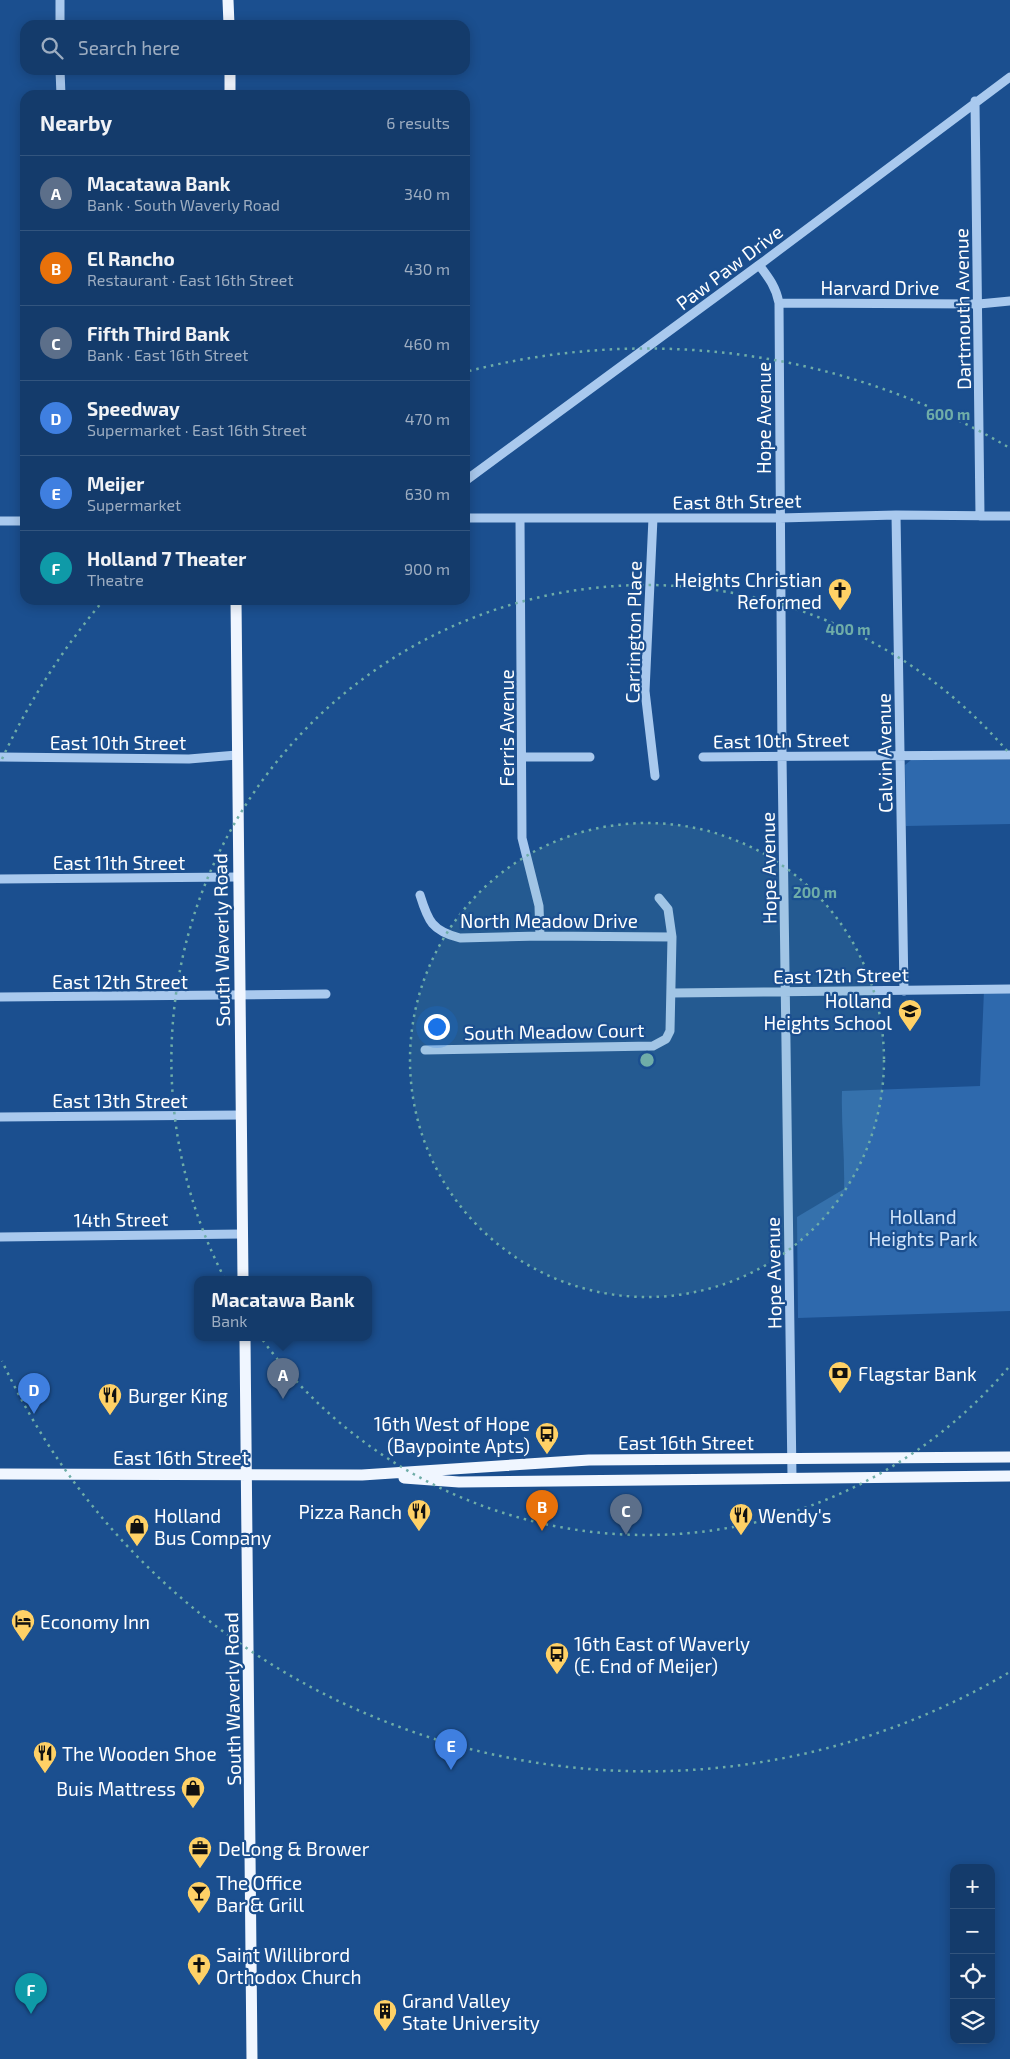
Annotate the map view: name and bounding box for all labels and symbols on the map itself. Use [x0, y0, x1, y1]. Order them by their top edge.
street label: Paw Paw Drive [671, 220, 787, 314]
street label: Dartmouth Avenue [949, 228, 975, 390]
street label: Harvard Drive [821, 276, 939, 299]
street label: Hope Avenue [752, 362, 775, 474]
text: 600 m [926, 405, 970, 423]
street label: East 8th Street [672, 488, 802, 514]
street label: Carrington Place [620, 560, 646, 704]
place label: Heights Christian Reformed [674, 568, 822, 613]
church icon: Heights Christian Reformed [827, 577, 853, 611]
text: 400 m [826, 620, 870, 638]
street label: Ferris Avenue [495, 669, 518, 787]
street label: Calvin Avenue [871, 693, 897, 813]
street label: East 10th Street [713, 727, 849, 753]
street label: East 10th Street [50, 731, 186, 754]
street label: Hope Avenue [756, 812, 780, 924]
street label: East 11th Street [53, 851, 185, 874]
street label: South Waverly Road [208, 853, 234, 1027]
text: 200 m [793, 883, 837, 901]
street label: North Meadow Drive [460, 909, 638, 932]
street label: East 12th Street [773, 962, 909, 988]
street label: East 12th Street [52, 970, 188, 993]
place label: Holland Heights School [763, 989, 892, 1034]
school or university icon: Holland Heights School [897, 998, 923, 1032]
your location [424, 1014, 450, 1040]
street label: South Meadow Court [464, 1018, 644, 1044]
centre of rings [638, 1051, 656, 1069]
street label: East 13th Street [52, 1089, 188, 1112]
park label: Holland Heights Park [868, 1205, 978, 1250]
street label: 14th Street [74, 1207, 168, 1231]
street label: Hope Avenue [761, 1217, 785, 1329]
pin: A [267, 1358, 299, 1399]
bank icon: Flagstar Bank [827, 1360, 853, 1394]
place label: Flagstar Bank [858, 1362, 977, 1385]
pin: D [18, 1373, 50, 1414]
restaurant icon: Burger King [97, 1382, 123, 1416]
place label: Burger King [128, 1384, 228, 1407]
place label: 16th West of Hope (Baypointe Apts) [374, 1412, 530, 1457]
bus stop icon: 16th West of Hope (Baypointe Apts) [534, 1421, 560, 1455]
street label: East 16th Street [618, 1431, 754, 1454]
street label: East 16th Street [113, 1446, 249, 1469]
pin: B [526, 1490, 558, 1531]
pin: C [610, 1494, 642, 1535]
restaurant icon: Pizza Ranch [406, 1498, 432, 1532]
place label: Pizza Ranch [298, 1500, 402, 1523]
restaurant icon: Wendy's [728, 1502, 754, 1536]
place label: Holland Bus Company [154, 1504, 271, 1549]
place label: Wendy's [758, 1504, 831, 1527]
shop icon: Holland Bus Company [124, 1513, 150, 1547]
hotel icon: Economy Inn [10, 1608, 36, 1642]
place label: Economy Inn [40, 1610, 150, 1633]
street label: South Waverly Road [219, 1612, 245, 1786]
place label: 16th East of Waverly (E. End of Meijer) [574, 1632, 750, 1677]
bus stop icon: 16th East of Waverly (E. End of Meijer) [544, 1641, 570, 1675]
pin: E [435, 1729, 467, 1770]
restaurant icon: The Wooden Shoe [32, 1740, 58, 1774]
place label: The Wooden Shoe [62, 1742, 217, 1765]
shop icon: Buis Mattress [180, 1775, 206, 1809]
place label: Buis Mattress [56, 1777, 176, 1800]
office icon: DeLong & Brower [187, 1835, 213, 1869]
place label: DeLong & Brower [218, 1837, 370, 1860]
place label: The Office Bar & Grill [216, 1871, 304, 1916]
bar icon: The Office Bar & Grill [186, 1880, 212, 1914]
place label: Saint Willibrord Orthodox Church [216, 1943, 362, 1988]
church icon: Saint Willibrord Orthodox Church [186, 1952, 212, 1986]
pin: F [15, 1973, 47, 2014]
place label: Grand Valley State University [402, 1989, 540, 2034]
building icon: Grand Valley State University [372, 1998, 398, 2032]

